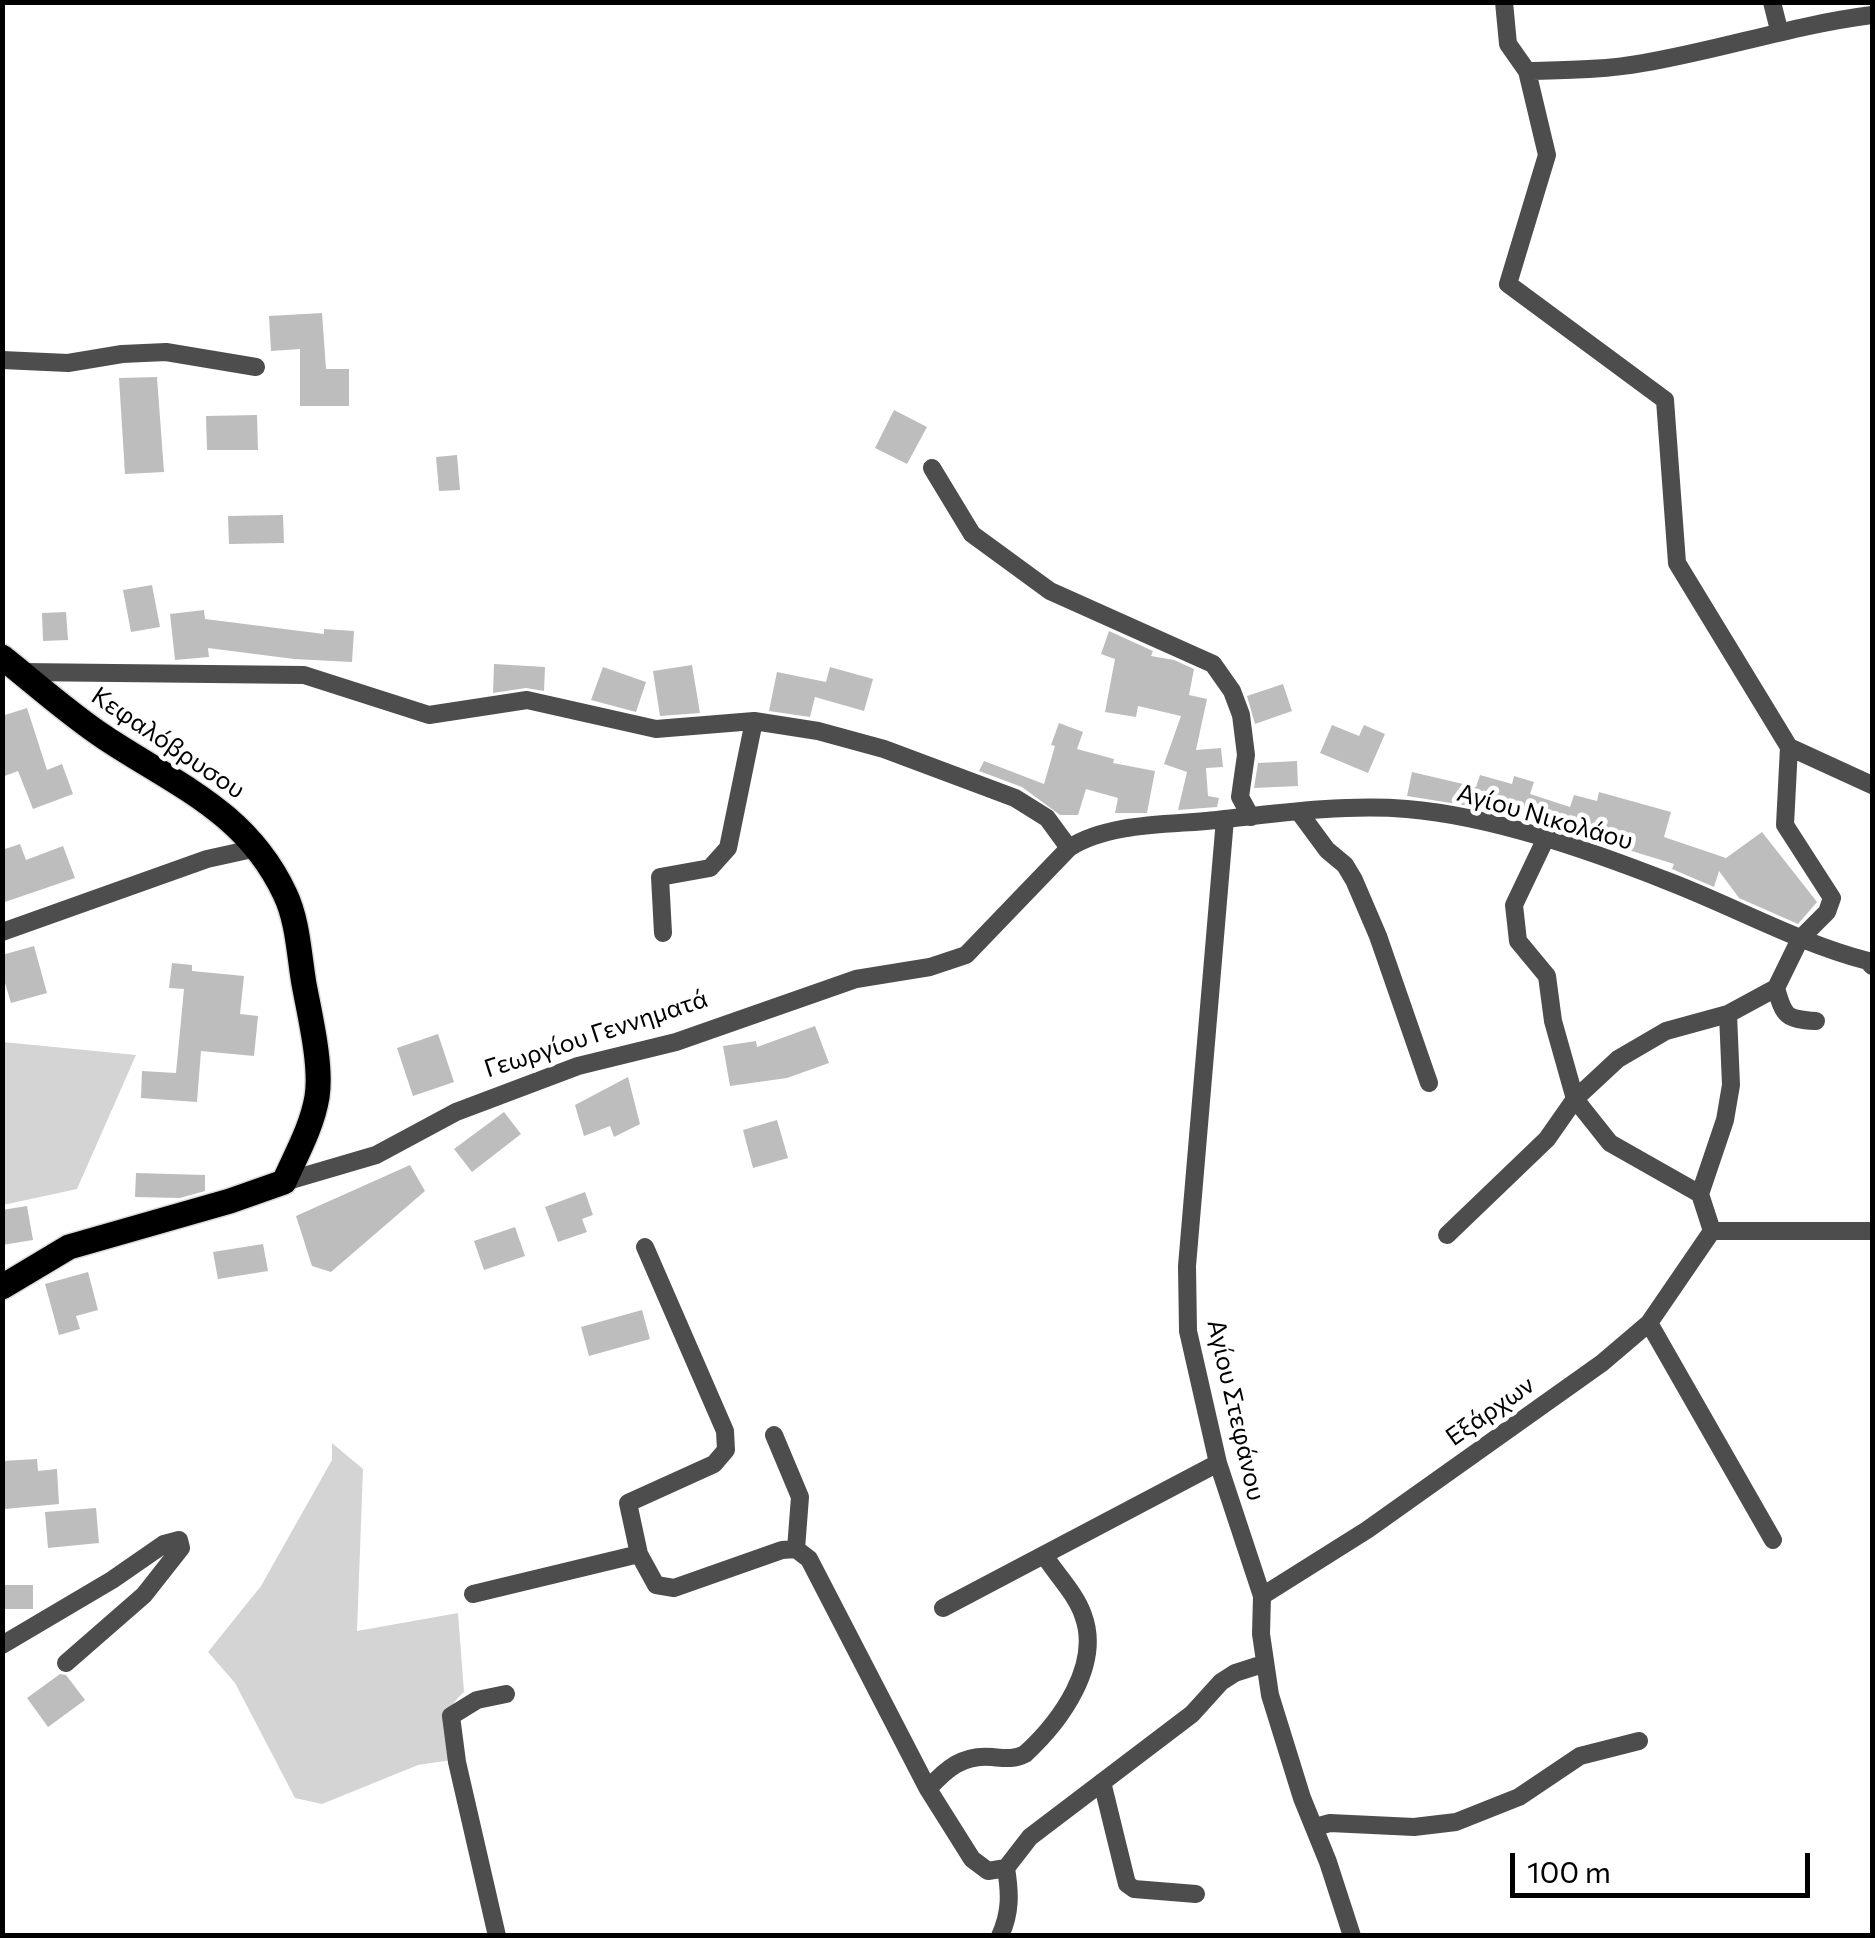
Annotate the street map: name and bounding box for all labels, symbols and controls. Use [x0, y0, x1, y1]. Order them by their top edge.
street label: Κεφαλόβρυσου [86, 681, 250, 805]
street label: Αγίου Νικολάου [1454, 778, 1636, 856]
street label: Γεωργίου Γεννηματά [481, 984, 711, 1084]
street label: Αγίου Στεφάνου [1201, 1317, 1271, 1503]
street label: Εξάρχων [1440, 1370, 1540, 1452]
scale bar [1515, 1833, 1815, 1895]
text: 100 m [1527, 1852, 1611, 1889]

